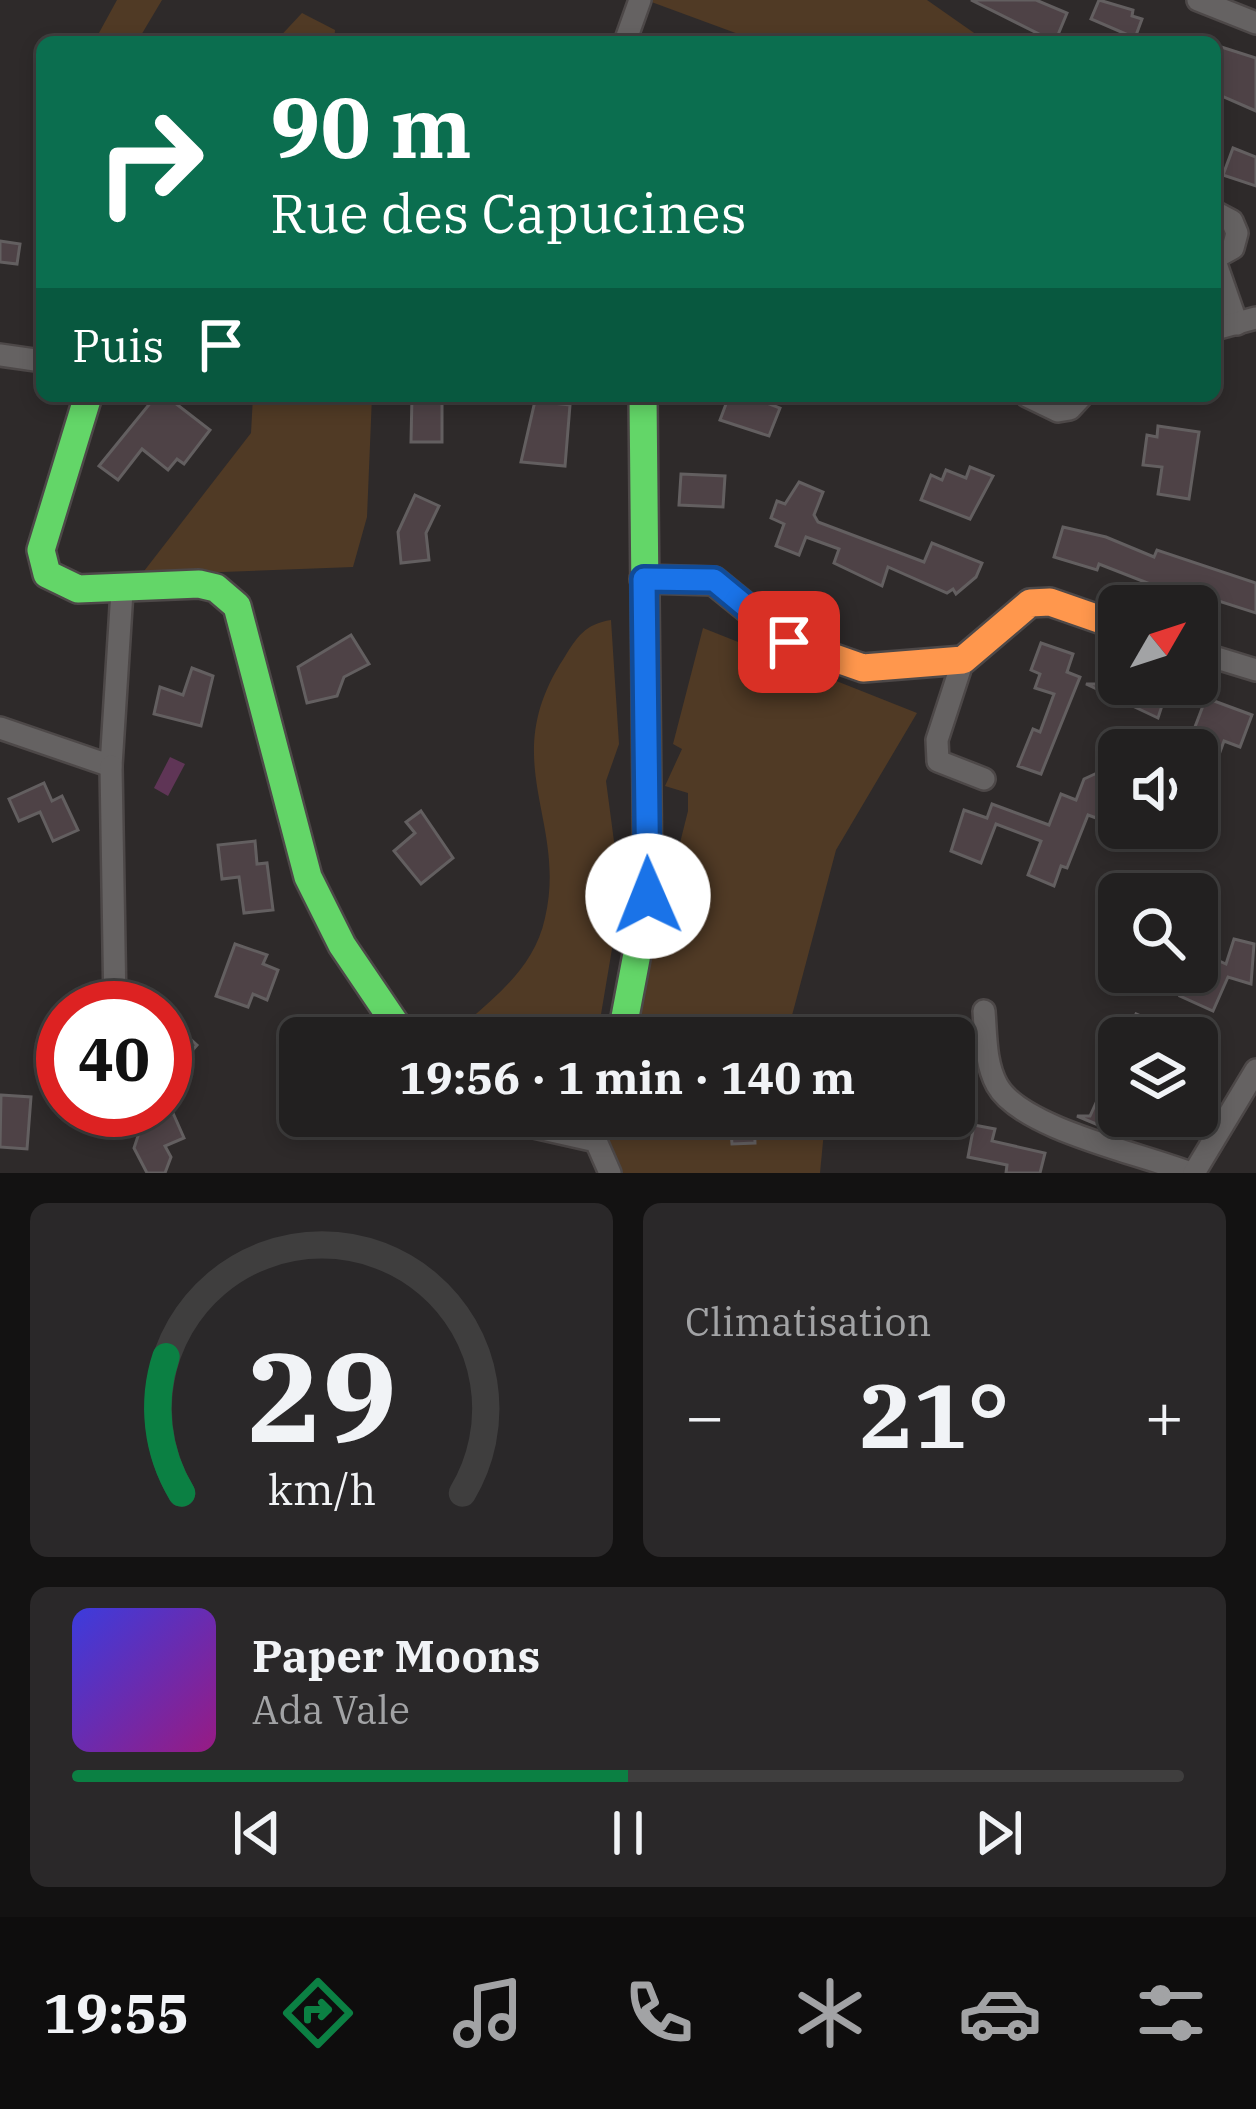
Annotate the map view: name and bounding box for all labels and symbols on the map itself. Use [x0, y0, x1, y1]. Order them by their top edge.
north arrow [1098, 585, 1218, 705]
pin [738, 591, 840, 693]
position arrow [585, 833, 711, 959]
speed limit sign: 40 [36, 981, 192, 1137]

